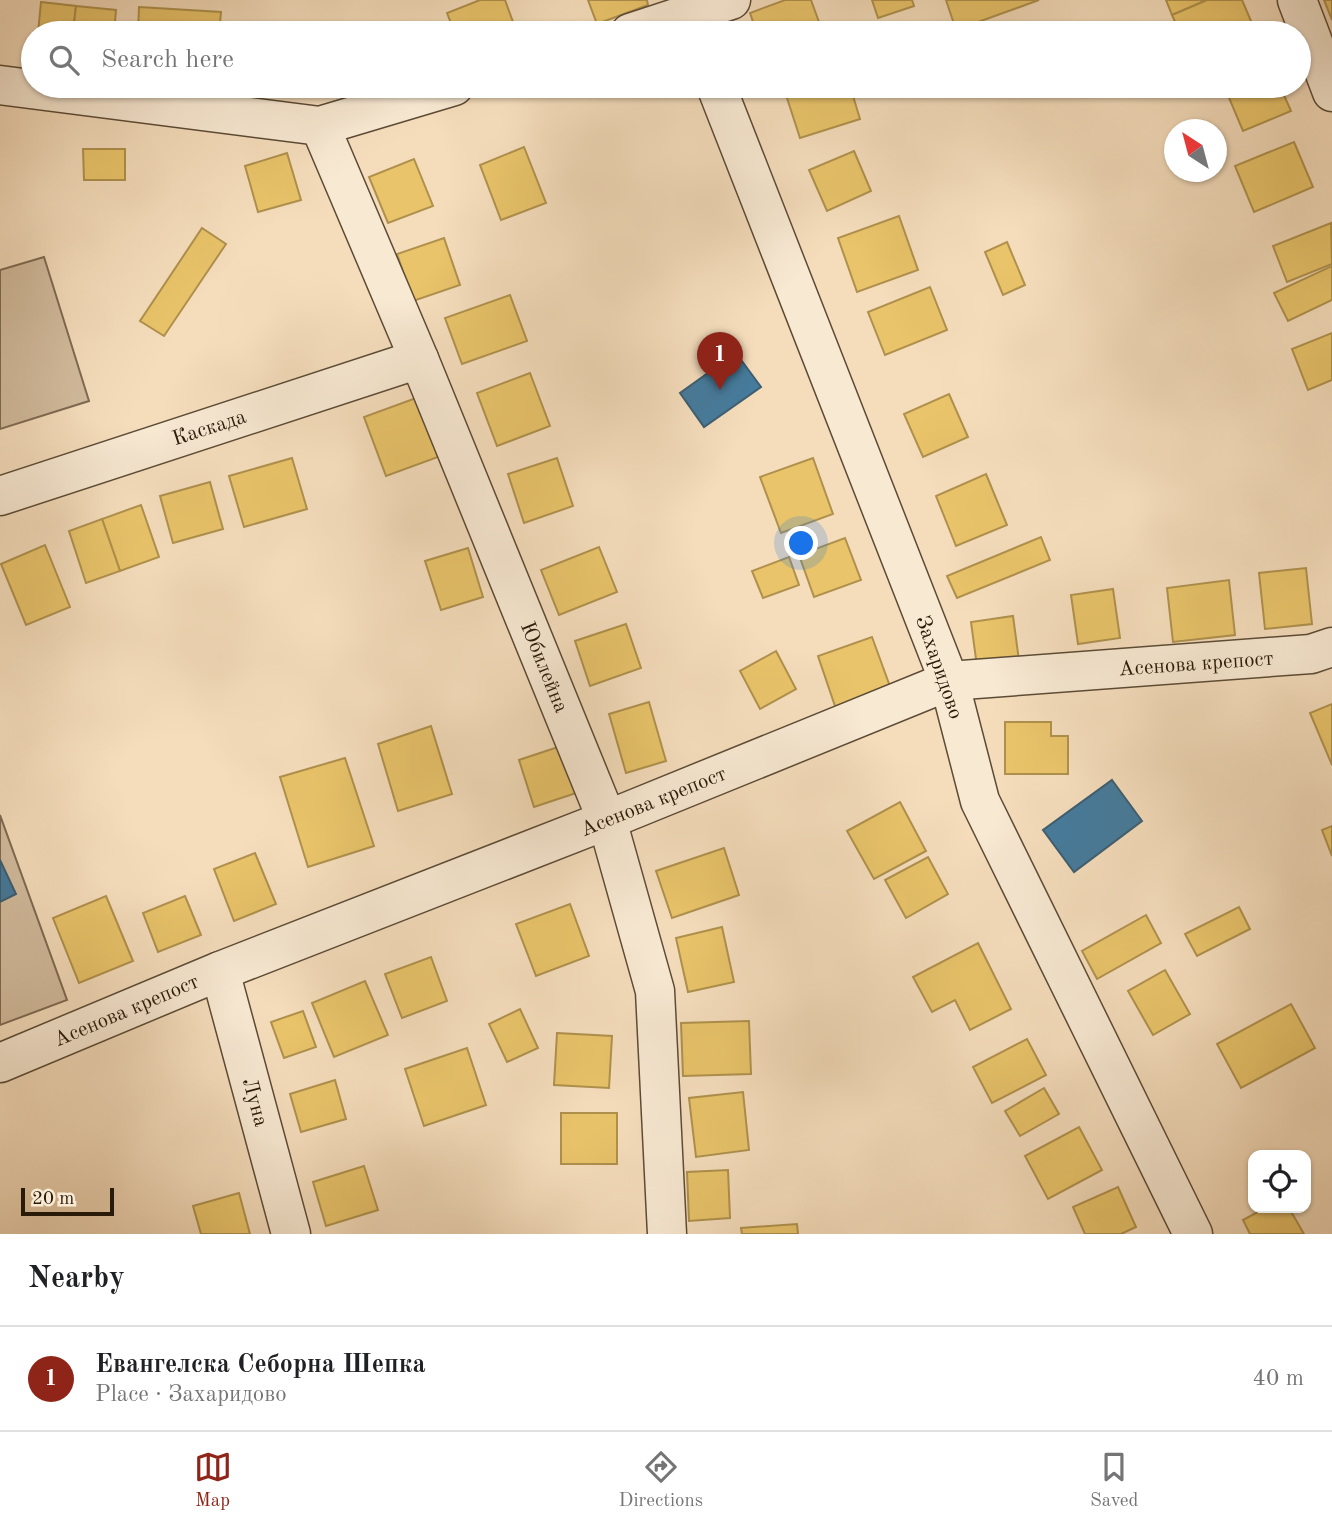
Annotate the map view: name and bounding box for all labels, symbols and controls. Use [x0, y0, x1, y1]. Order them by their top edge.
search box [21, 21, 1311, 98]
icon: search [45, 41, 83, 79]
text: Search here [101, 47, 234, 73]
north arrow [1164, 119, 1227, 182]
pin: 1 [697, 332, 743, 390]
street label: Каскада [170, 407, 249, 450]
your location [784, 526, 818, 560]
street label: Захаридово [911, 613, 966, 722]
street label: Юбилейна [516, 619, 571, 716]
street label: Асенова крепост [1118, 649, 1274, 680]
street label: Асенова крепост [578, 764, 730, 841]
street label: Асенова крепост [51, 971, 202, 1051]
street label: Луна [238, 1076, 271, 1129]
map controls [1248, 1150, 1311, 1213]
button: locate [1248, 1150, 1311, 1213]
scale bar [21, 1185, 114, 1217]
text: 20 m [32, 1190, 74, 1209]
text: Nearby [28, 1264, 125, 1294]
text: Евангелска Себорна Шепка [95, 1352, 426, 1378]
text: 1 [44, 1367, 58, 1390]
text: 40 m [1253, 1367, 1304, 1390]
text: Place · Захаридово [95, 1383, 287, 1406]
tab: Map [194, 1448, 232, 1513]
tab: Directions [619, 1448, 703, 1513]
tab: Saved [1090, 1448, 1138, 1513]

